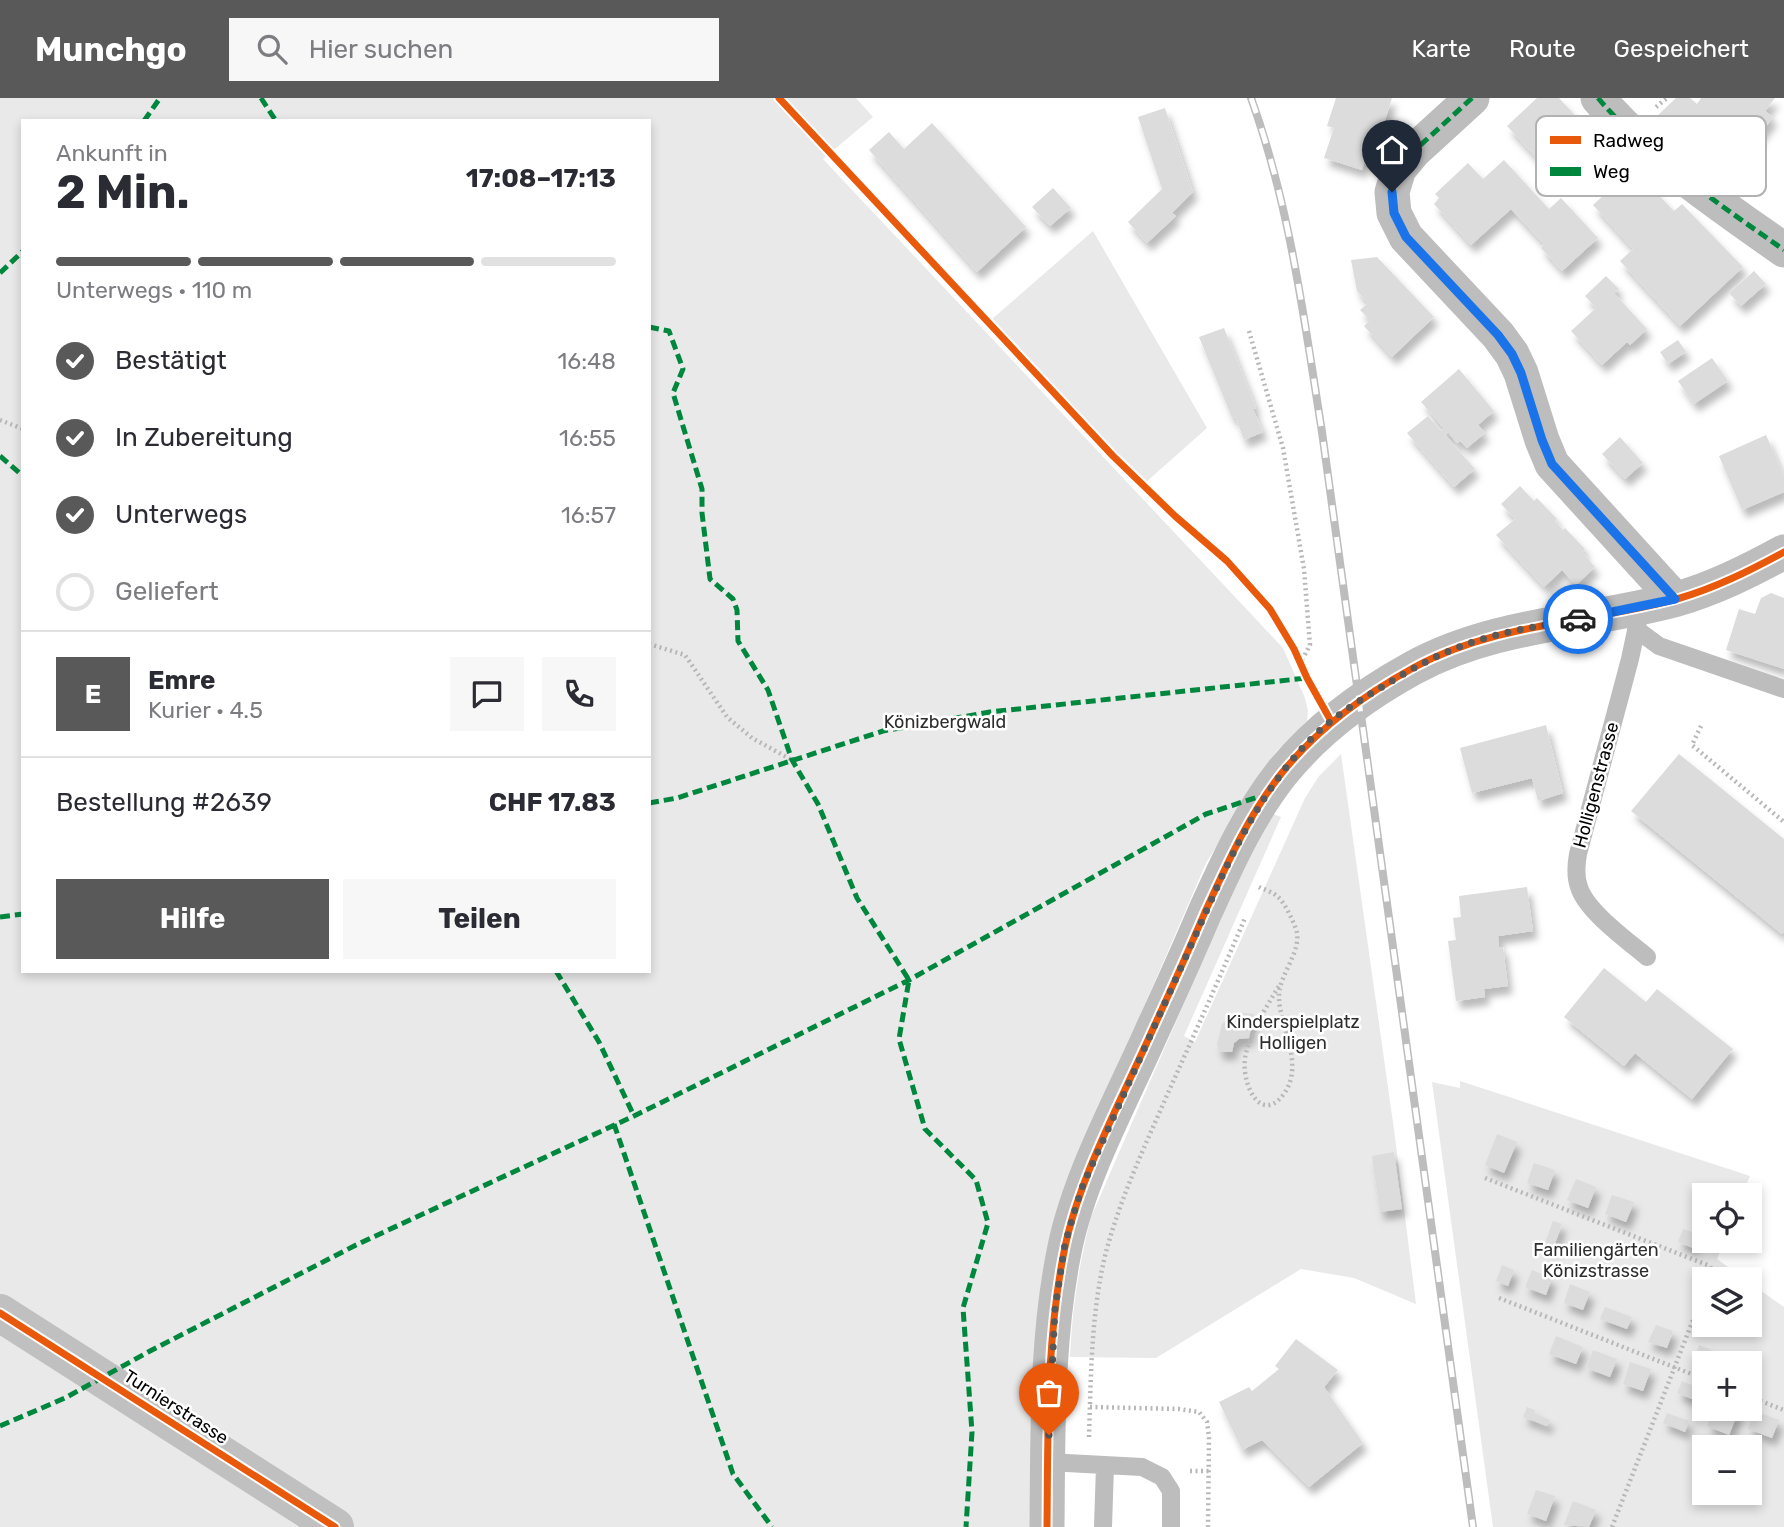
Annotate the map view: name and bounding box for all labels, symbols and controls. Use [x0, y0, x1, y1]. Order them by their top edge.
search box [229, 18, 719, 81]
text: Munchgo [35, 30, 187, 69]
icon: search [253, 30, 291, 68]
text: Hier suchen [309, 34, 453, 65]
text: Karte [1412, 35, 1471, 63]
text: Route [1509, 35, 1576, 63]
text: Gespeichert [1614, 35, 1749, 63]
legend [1536, 116, 1766, 196]
pin [1362, 120, 1422, 192]
text: Radweg [1593, 129, 1664, 152]
icon: home [1373, 131, 1411, 169]
text: Ankunft in [56, 139, 168, 167]
text: Weg [1593, 160, 1630, 183]
text: 17:08–17:13 [466, 163, 616, 194]
text: 2 Min. [56, 165, 190, 220]
text: Unterwegs · 110 m [56, 276, 252, 304]
icon: check [56, 342, 94, 380]
text: Bestätigt [115, 345, 227, 376]
text: 16:48 [557, 347, 616, 375]
icon: check [56, 419, 94, 457]
text: In Zubereitung [115, 422, 293, 453]
text: 16:55 [559, 424, 616, 452]
icon: check [56, 496, 94, 534]
text: Unterwegs [115, 499, 247, 530]
text: 16:57 [561, 501, 616, 529]
text: Geliefert [115, 576, 219, 607]
courier [1543, 584, 1613, 654]
icon: car [1559, 600, 1597, 638]
button: chat [450, 657, 524, 731]
button: phone [542, 657, 616, 731]
text: Emre [148, 665, 216, 696]
text: E [85, 679, 101, 710]
text: Kurier · 4.5 [148, 696, 263, 724]
park label: Könizbergwald [884, 711, 1006, 733]
street label: Holligenstrasse [1569, 720, 1623, 850]
text: Bestellung #2639 [56, 787, 272, 818]
text: CHF 17.83 [489, 787, 616, 818]
button: Hilfe [56, 879, 329, 959]
button: Teilen [343, 879, 616, 959]
park label: Kinderspielplatz Holligen [1226, 1011, 1360, 1054]
map controls [1692, 1183, 1762, 1505]
button: locate [1692, 1183, 1762, 1253]
park label: Familiengärten Könizstrasse [1533, 1239, 1659, 1282]
button: layers [1692, 1267, 1762, 1337]
button: + [1692, 1351, 1762, 1421]
pin [1019, 1363, 1079, 1435]
street label: Turnierstrasse [120, 1365, 232, 1449]
icon: bag [1030, 1374, 1068, 1412]
button: − [1692, 1435, 1762, 1505]

